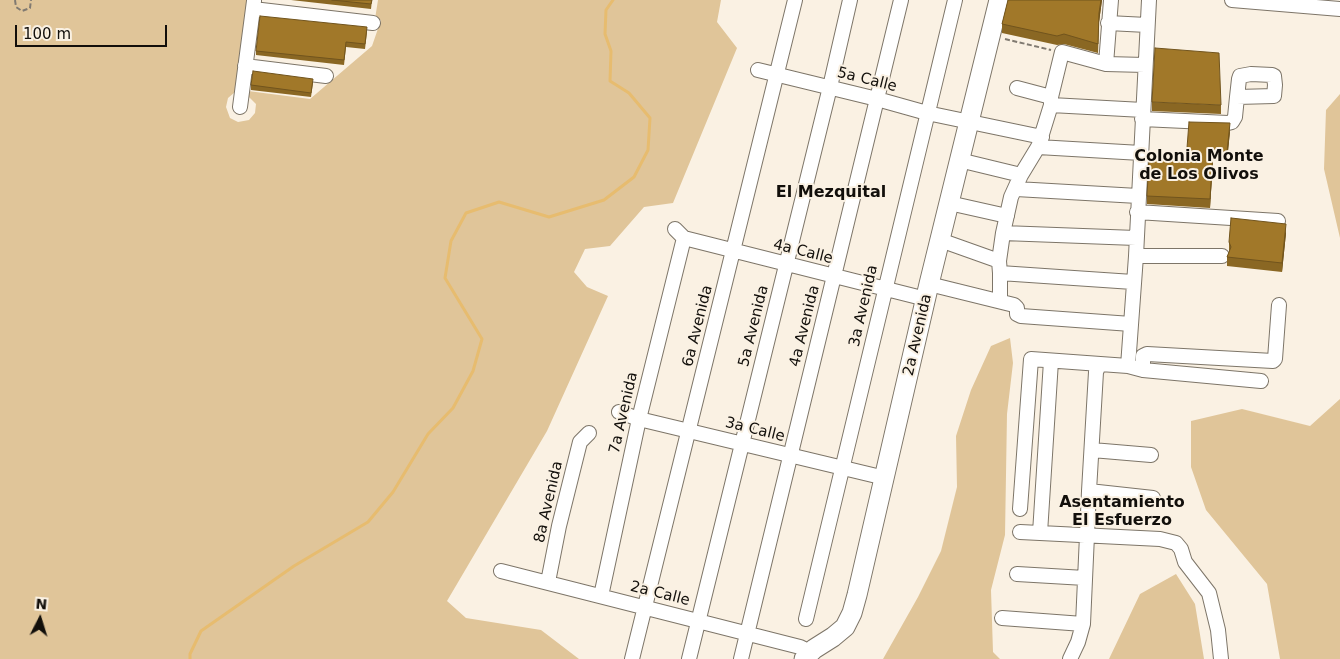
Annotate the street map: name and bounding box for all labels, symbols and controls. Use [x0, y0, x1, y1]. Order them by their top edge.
scale bar [18, 15, 170, 47]
text: 100 m [23, 25, 71, 43]
street label: 5a Calle [835, 64, 899, 96]
district label: Colonia Monte de Los Olivos [1134, 147, 1264, 185]
district label: El Mezquital [776, 183, 886, 203]
street label: 4a Calle [771, 236, 835, 268]
street label: 3a Avenida [846, 263, 882, 349]
street label: 6a Avenida [679, 283, 717, 369]
street label: 5a Avenida [735, 283, 773, 369]
street label: 4a Avenida [786, 283, 824, 369]
street label: 2a Avenida [900, 292, 936, 378]
street label: 7a Avenida [606, 370, 642, 456]
street label: 3a Calle [723, 414, 787, 446]
street label: 8a Avenida [531, 459, 567, 545]
district label: Asentamiento El Esfuerzo [1059, 493, 1185, 531]
street label: 2a Calle [628, 578, 692, 610]
north arrow [15, 594, 65, 644]
text: N [35, 596, 48, 613]

